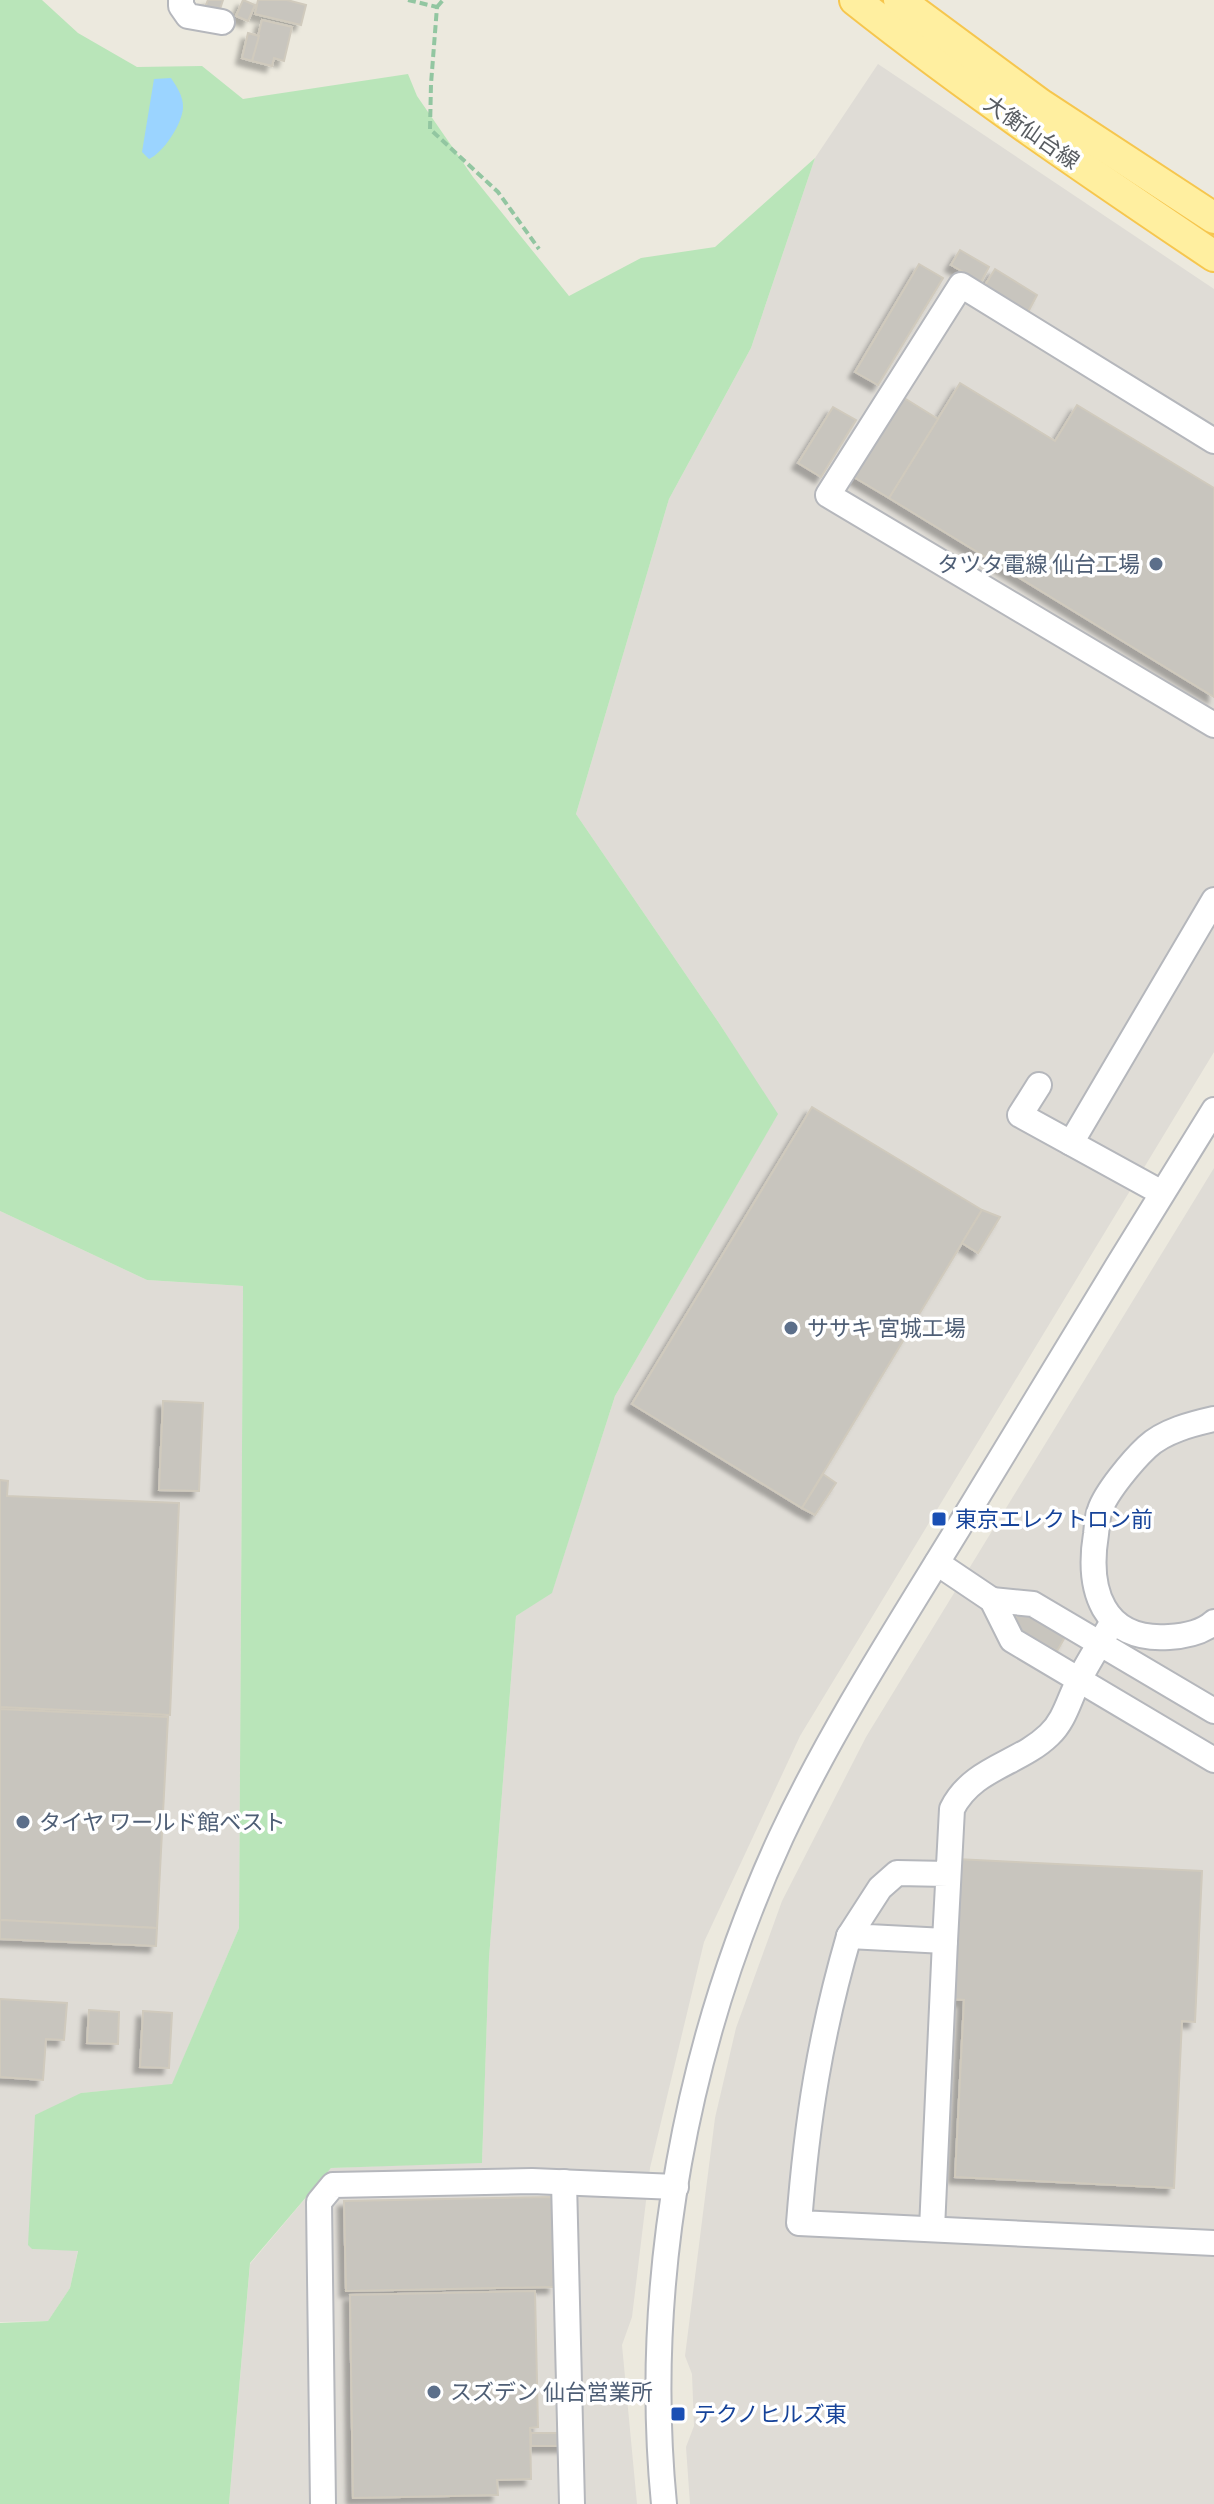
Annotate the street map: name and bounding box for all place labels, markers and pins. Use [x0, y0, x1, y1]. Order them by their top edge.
place label: タツタ電線 仙台工場 [937, 547, 1140, 581]
marker: タツタ電線 仙台工場 [1147, 555, 1165, 573]
place label: ササキ 宮城工場 [807, 1311, 966, 1345]
marker: ササキ 宮城工場 [782, 1319, 800, 1337]
place label: 東京エレクトロン前 [955, 1502, 1153, 1536]
marker: 東京エレクトロン前 [930, 1510, 948, 1528]
place label: タイヤ ワールド館ベスト [39, 1805, 286, 1839]
marker: タイヤ ワールド館ベスト [14, 1813, 32, 1831]
place label: スズデン 仙台営業所 [450, 2375, 653, 2409]
marker: スズデン 仙台営業所 [425, 2383, 443, 2401]
place label: テクノヒルズ東 [694, 2397, 847, 2431]
marker: テクノヒルズ東 [669, 2405, 687, 2423]

